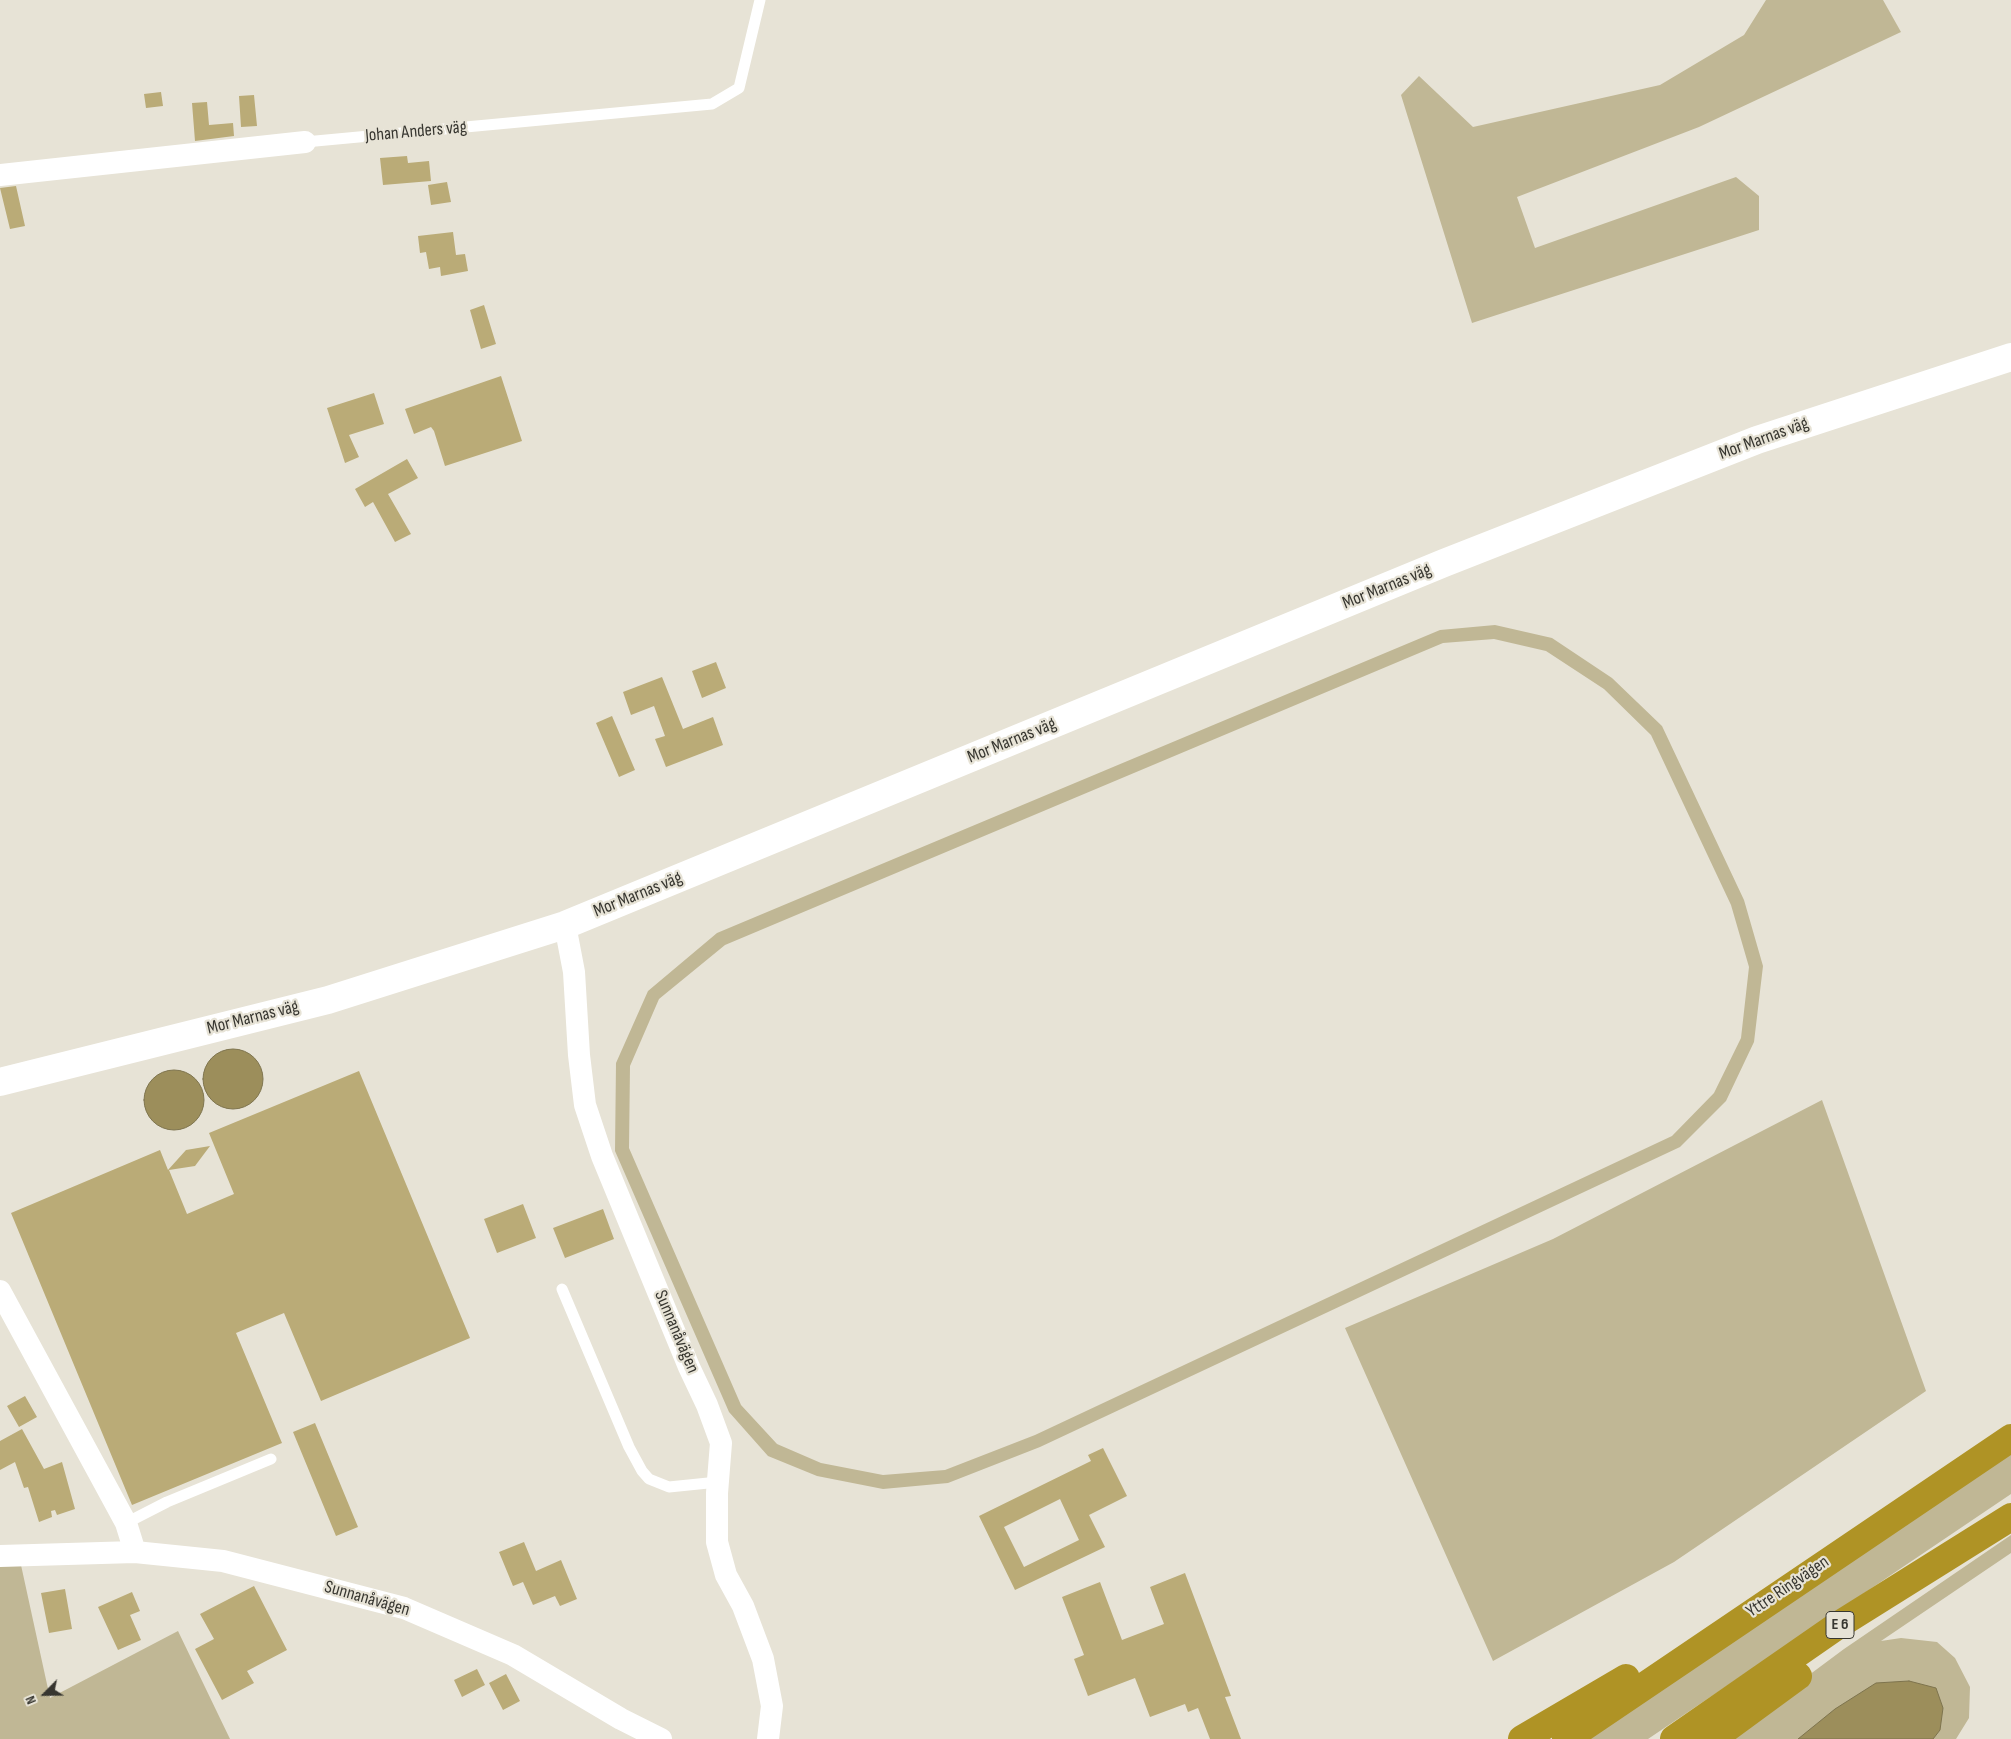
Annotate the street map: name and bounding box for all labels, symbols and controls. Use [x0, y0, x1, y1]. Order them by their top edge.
street label: Johan Anders väg [364, 117, 468, 147]
street label: Mor Marnas väg [1716, 413, 1812, 465]
street label: Mor Marnas väg [1339, 559, 1435, 615]
street label: Mor Marnas väg [964, 713, 1060, 769]
street label: Mor Marnas väg [590, 867, 686, 923]
street label: Mor Marnas väg [205, 996, 301, 1040]
street label: Sunnanåvägen [649, 1287, 703, 1377]
street label: Yttre Ringvägen [1743, 1551, 1833, 1623]
street label: Sunnanåvägen [322, 1577, 412, 1621]
road number: E 6 [1826, 1612, 1854, 1638]
north arrow [20, 1669, 70, 1719]
text: N [21, 1693, 40, 1707]

